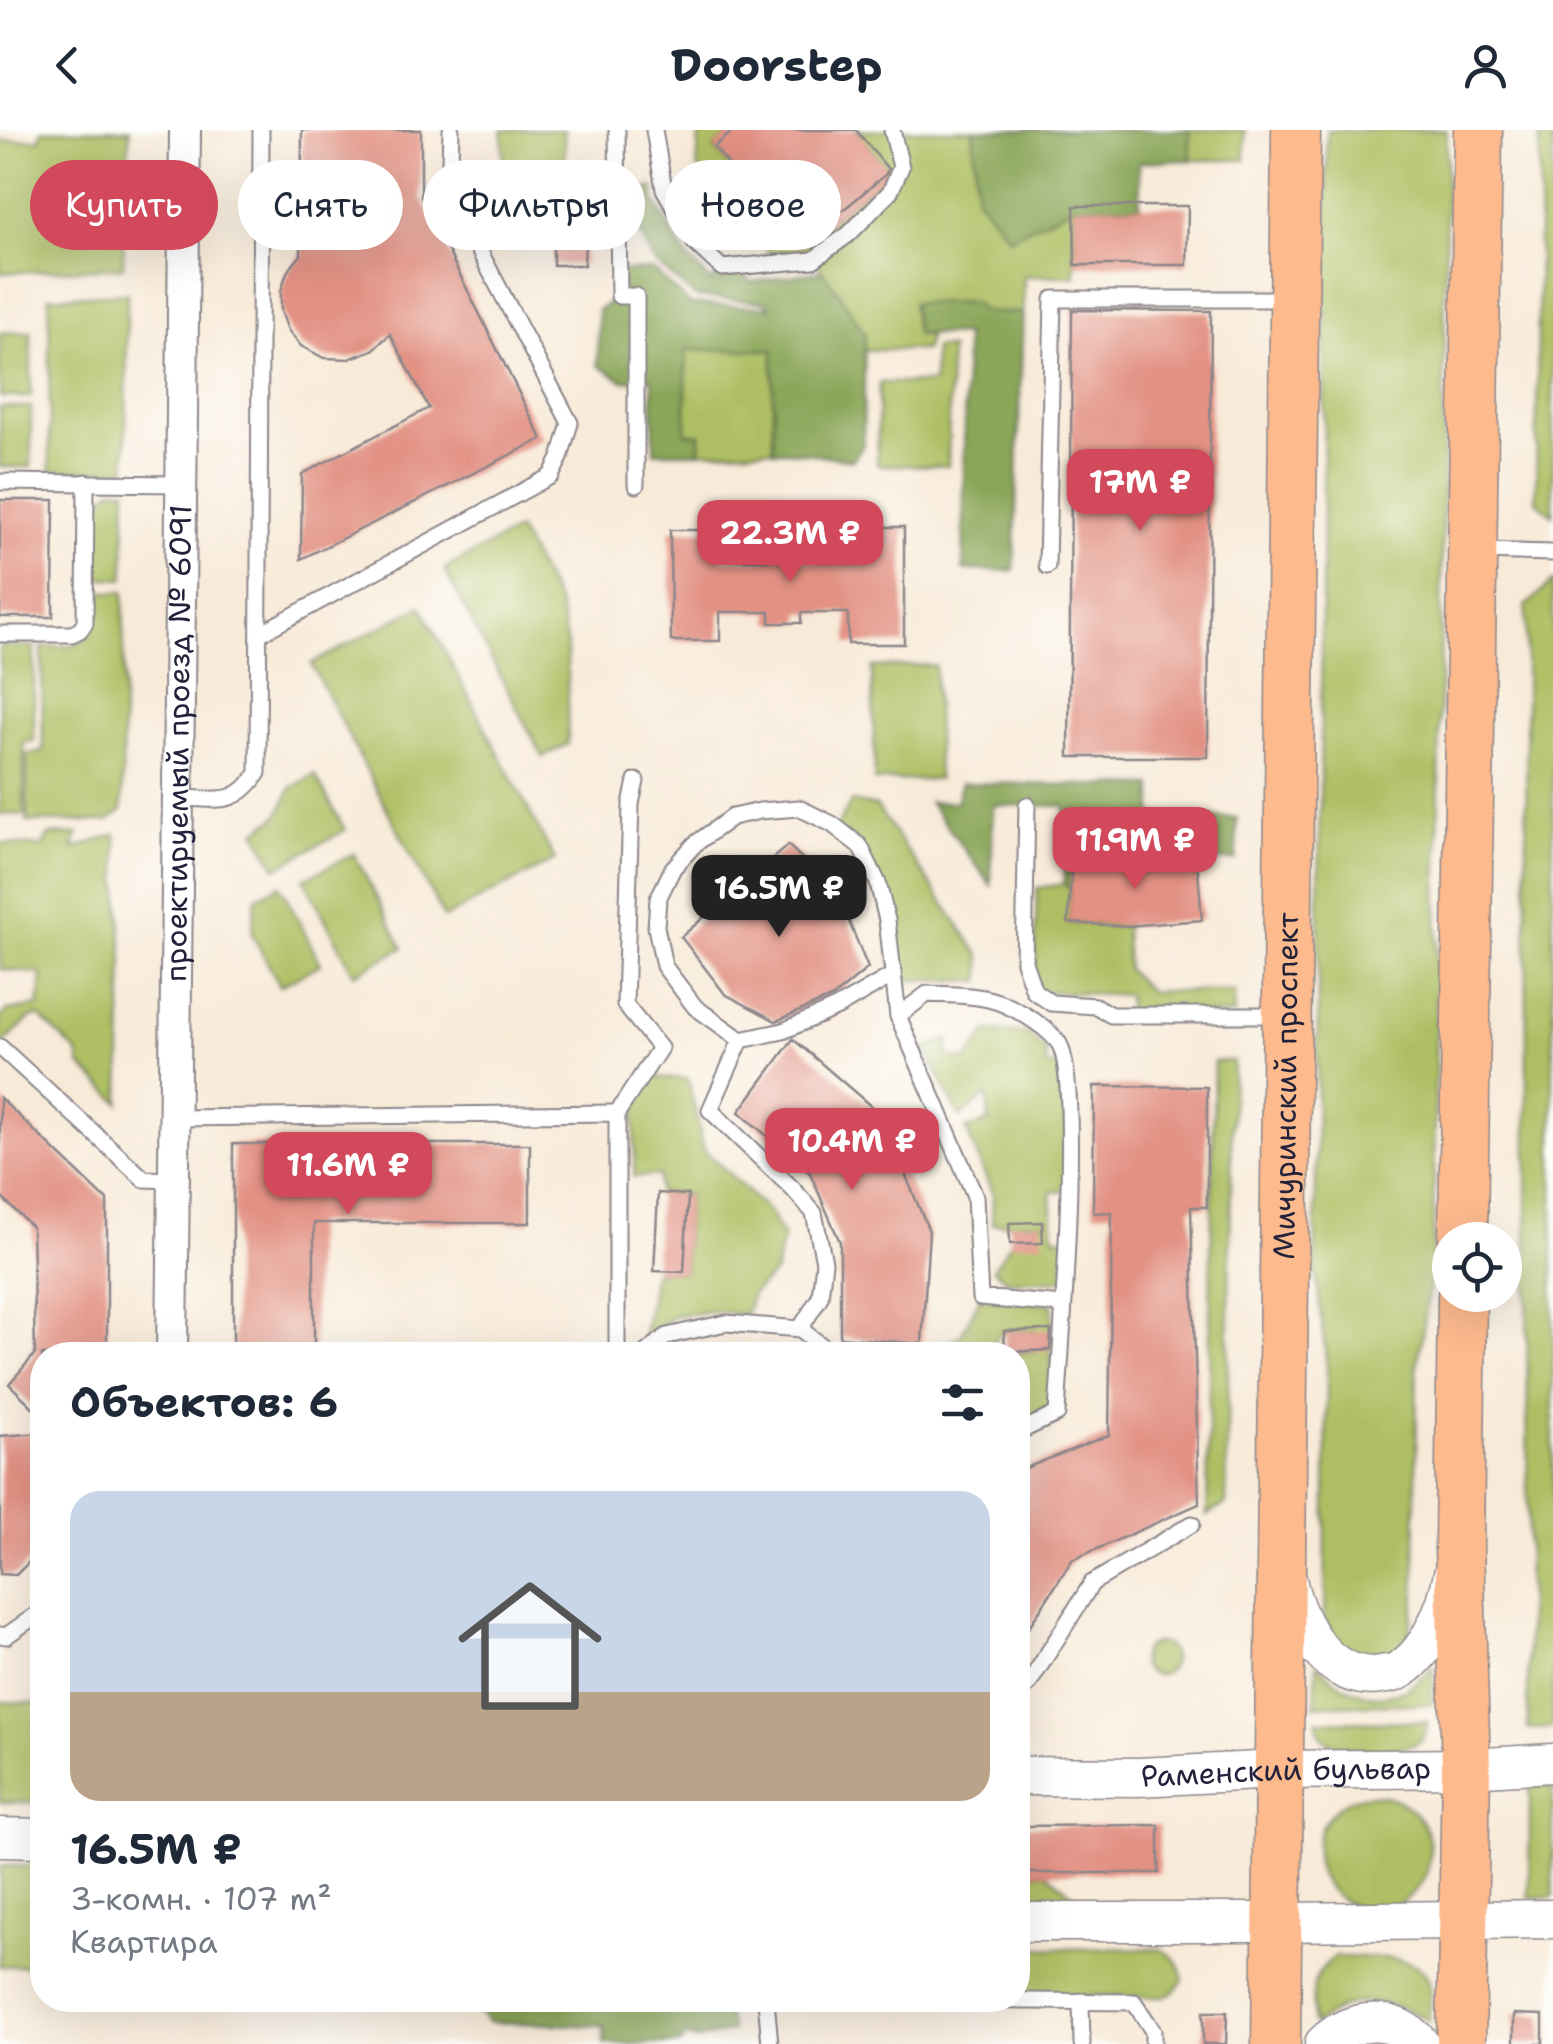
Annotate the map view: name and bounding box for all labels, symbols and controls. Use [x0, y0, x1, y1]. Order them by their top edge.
text: Doorstep [671, 35, 882, 95]
icon: back [40, 38, 95, 93]
icon: person [1458, 38, 1513, 93]
chip: Купить [30, 160, 218, 250]
chip: Снять [238, 160, 403, 250]
chip: Фильтры [423, 160, 645, 250]
chip: Новое [665, 160, 841, 250]
pin: 17M ₽ [1070, 449, 1210, 534]
text: 17M ₽ [1089, 460, 1191, 503]
pin: 22.3M ₽ [698, 500, 882, 585]
street label: проектируемый проезд № 6091 [155, 504, 201, 982]
text: 22.3M ₽ [719, 511, 861, 554]
pin: 11.9M ₽ [1043, 807, 1227, 892]
text: 11.9M ₽ [1075, 818, 1195, 861]
pin: 16.5M ₽ [687, 855, 871, 940]
text: 16.5M ₽ [714, 866, 844, 909]
street label: Мичуринский проспект [1263, 912, 1308, 1260]
pin: 10.4M ₽ [760, 1108, 944, 1193]
text: 10.4M ₽ [787, 1119, 917, 1162]
pin: 11.6M ₽ [256, 1132, 440, 1217]
text: 11.6M ₽ [286, 1143, 410, 1186]
map controls [1432, 1222, 1522, 1312]
button: locate [1432, 1222, 1522, 1312]
text: Объектов: 6 [70, 1374, 338, 1430]
icon: filters [935, 1375, 990, 1430]
icon: home [440, 1556, 620, 1736]
street label: Раменский бульвар [1140, 1747, 1431, 1797]
text: 16.5M ₽ [70, 1821, 242, 1877]
text: 3-комн. · 107 m² [70, 1877, 332, 1920]
text: Квартира [70, 1920, 218, 1963]

